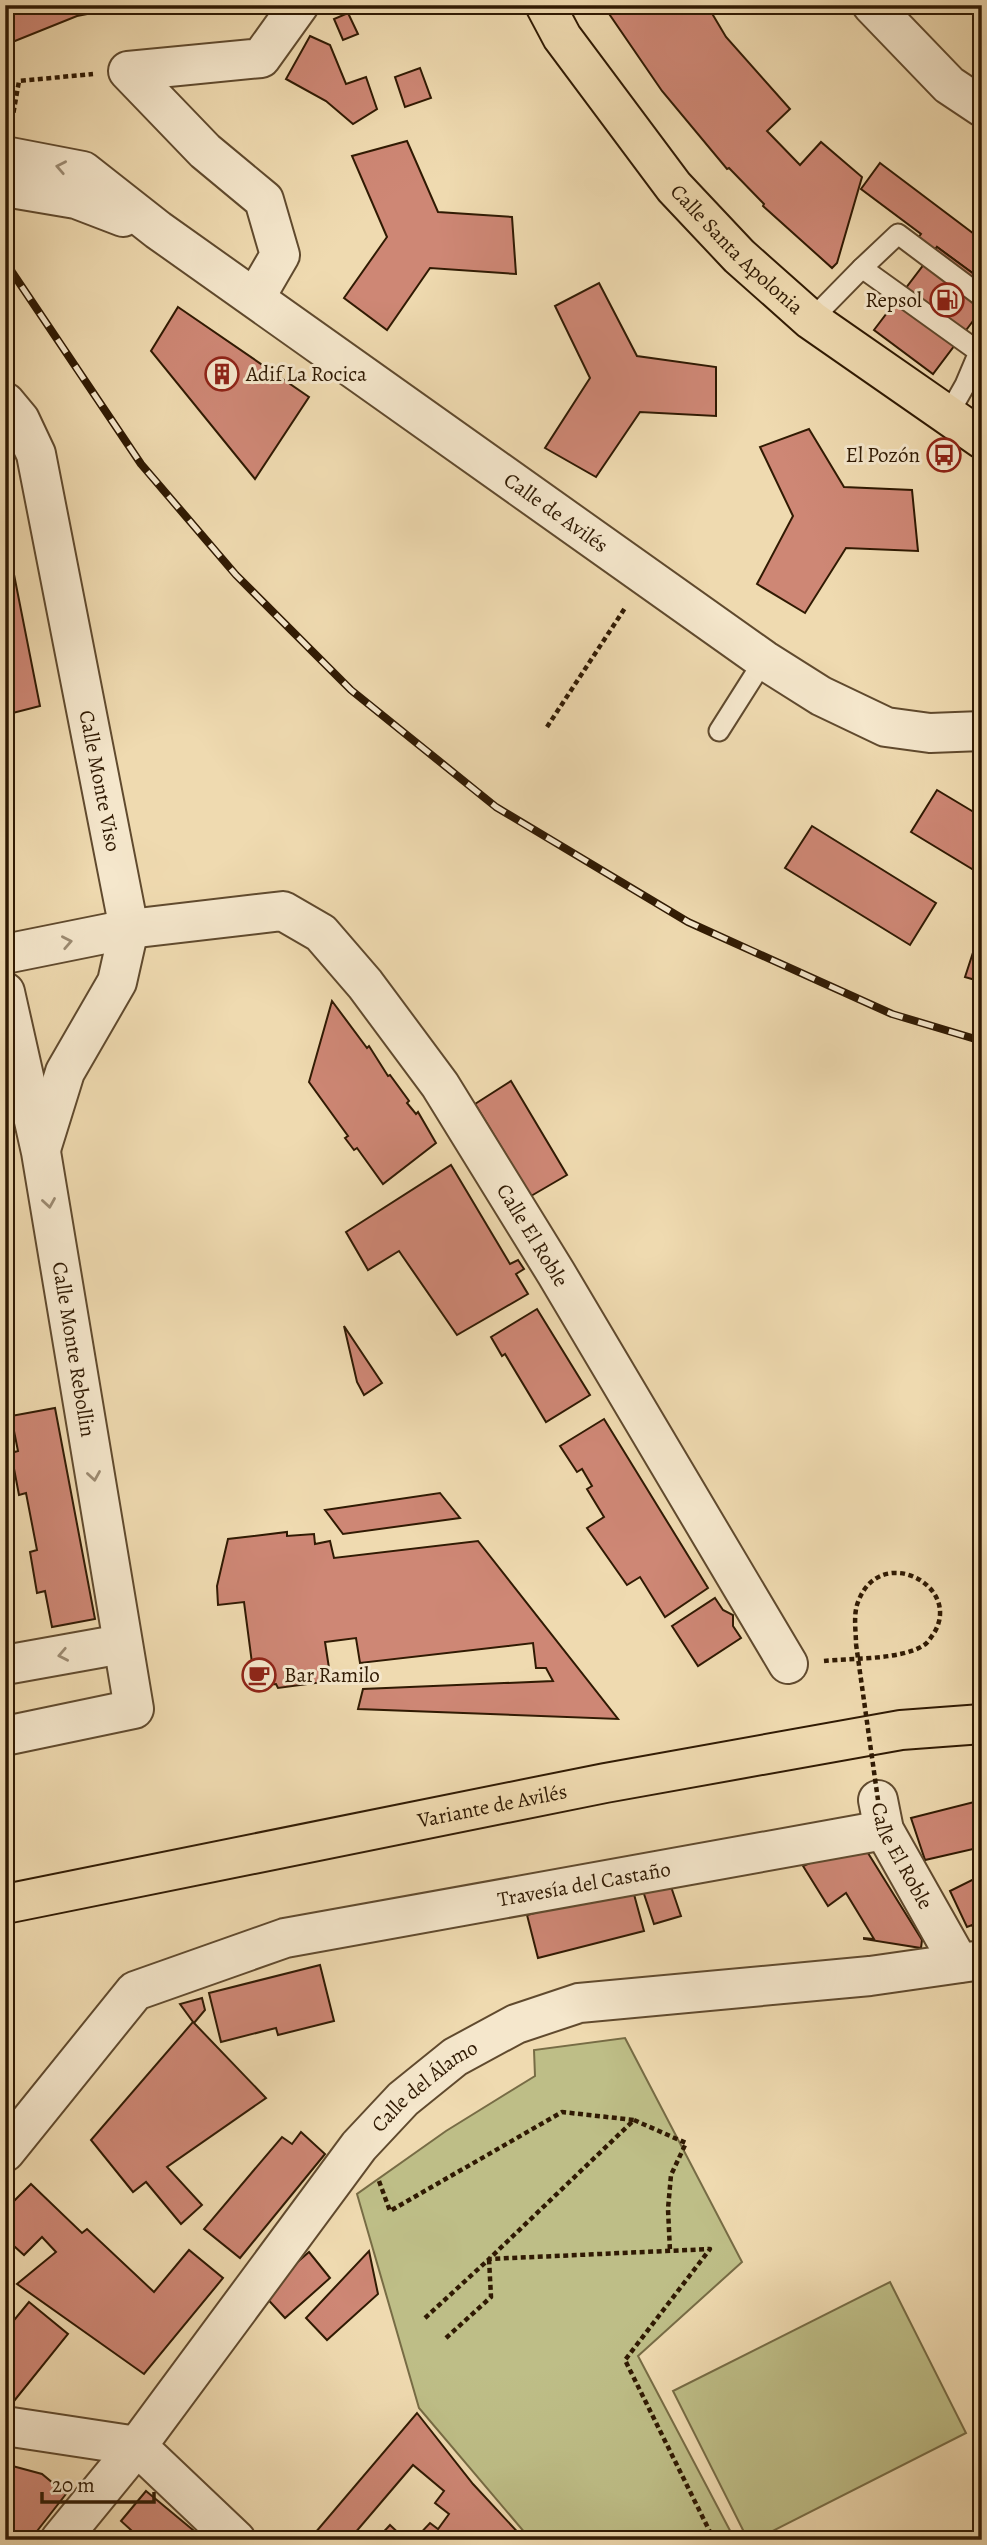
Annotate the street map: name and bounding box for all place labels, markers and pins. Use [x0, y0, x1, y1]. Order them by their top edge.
fuel station icon: Repsol [928, 281, 966, 319]
place label: Repsol [865, 286, 922, 314]
building icon: Adif La Rocica [203, 355, 241, 393]
place label: Adif La Rocica [245, 360, 367, 388]
bus stop icon: El Pozón [925, 436, 963, 474]
place label: El Pozón [846, 441, 920, 469]
cafe icon: Bar Ramilo [240, 1656, 278, 1694]
place label: Bar Ramilo [284, 1661, 380, 1689]

